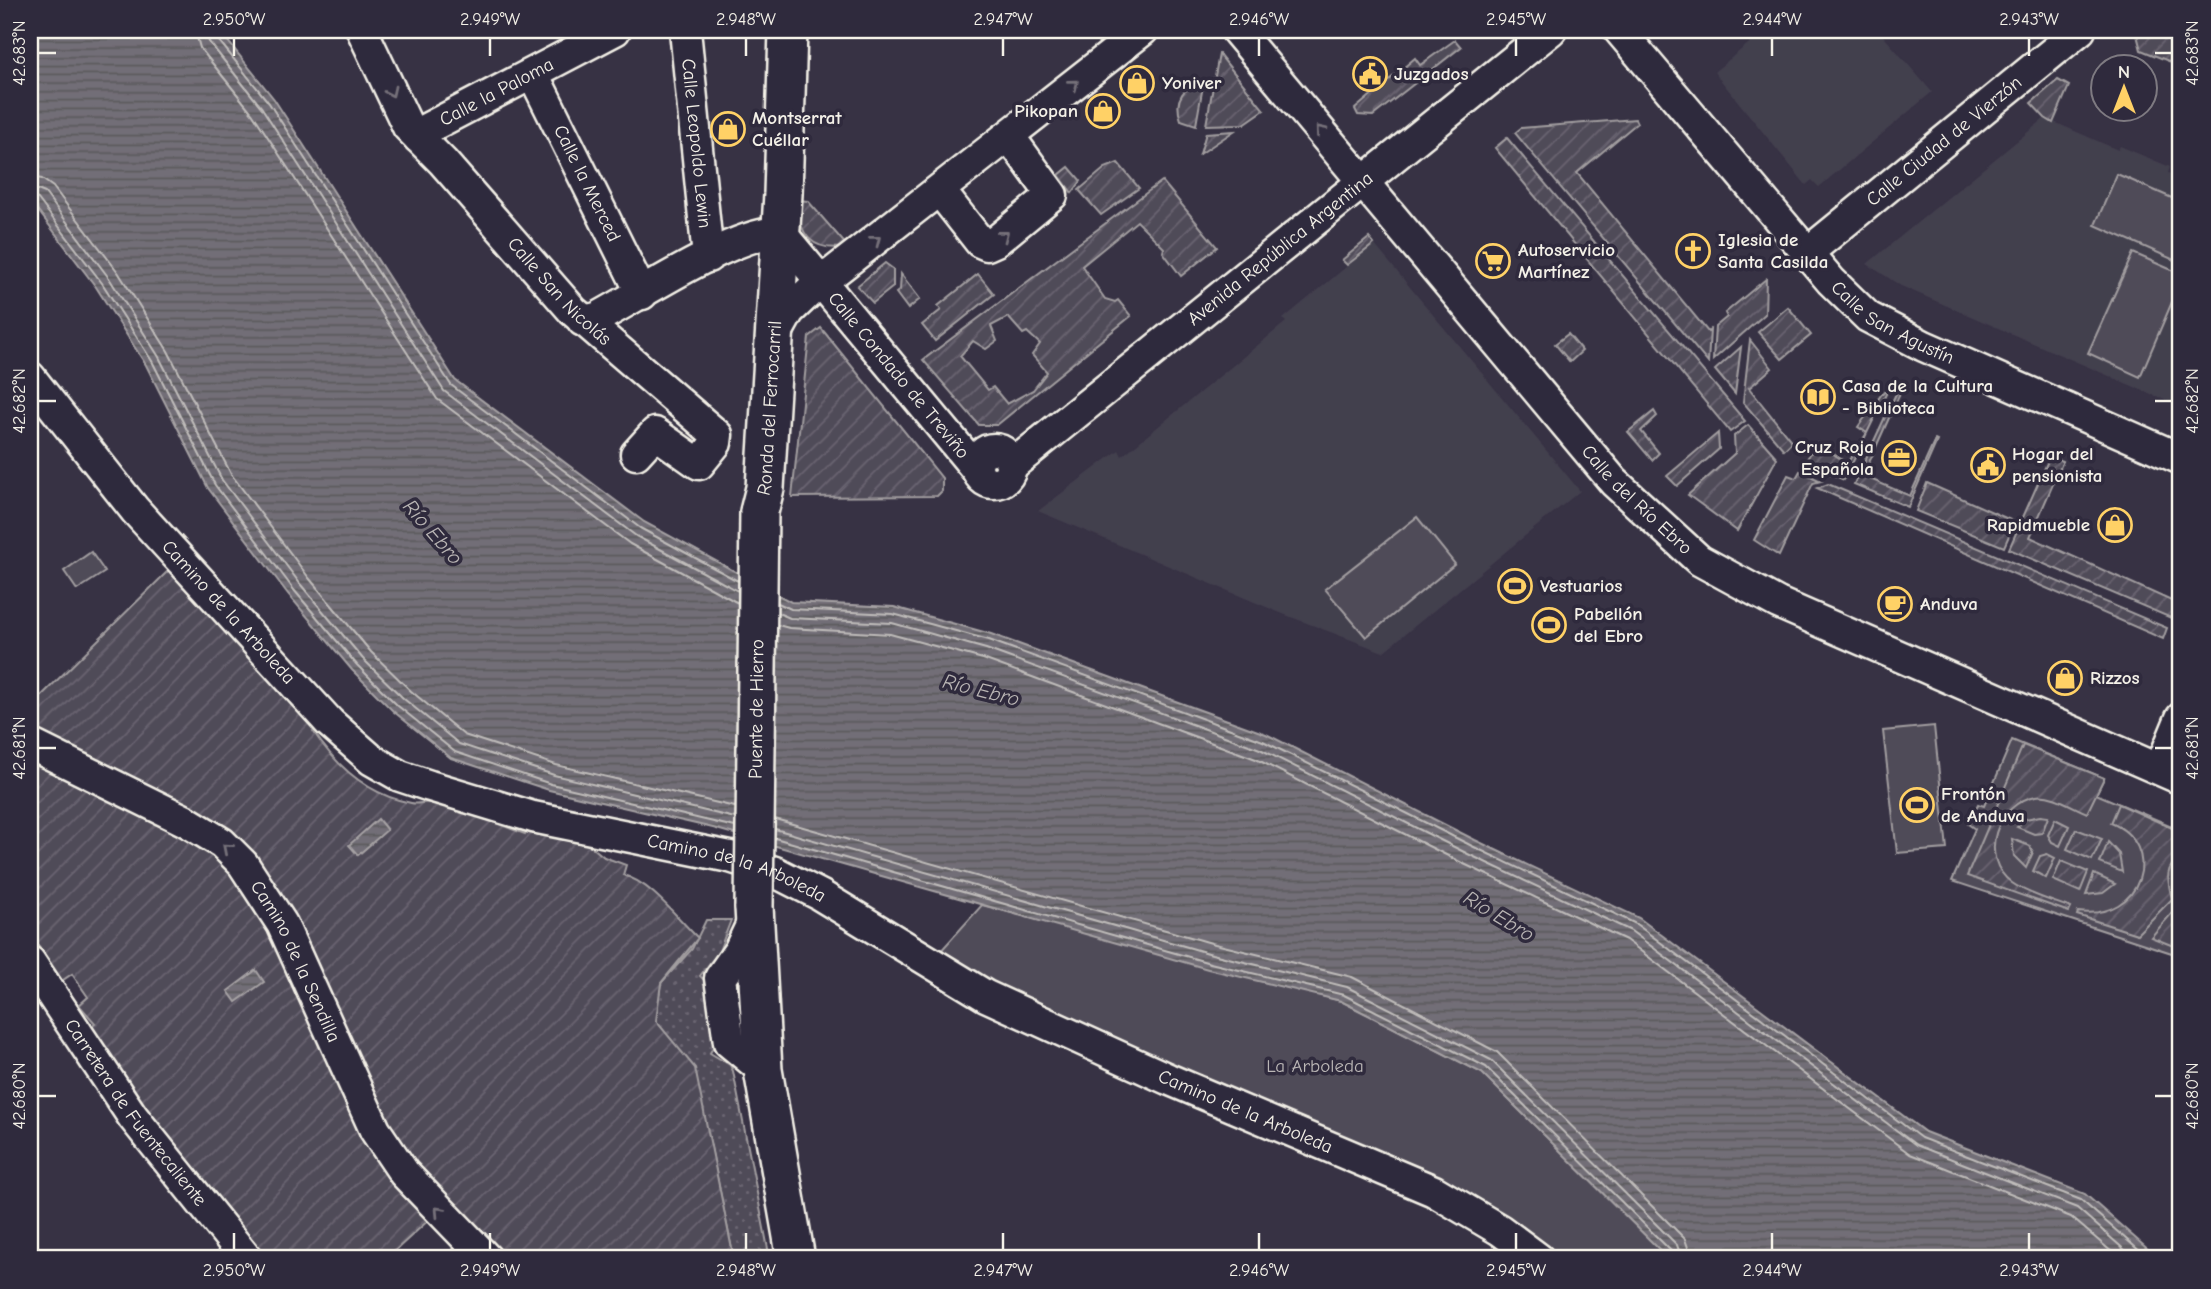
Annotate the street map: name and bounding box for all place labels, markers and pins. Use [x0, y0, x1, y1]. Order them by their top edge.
public building icon: Juzgados [1351, 55, 1389, 93]
place label: Juzgados [1394, 63, 1468, 85]
shop icon: Yoniver [1118, 64, 1156, 102]
place label: Yoniver [1162, 72, 1222, 94]
shop icon: Pikopan [1084, 92, 1122, 130]
place label: Pikopan [1014, 100, 1078, 122]
place label: Montserrat Cuéllar [752, 107, 842, 151]
shop icon: Montserrat Cuéllar [709, 110, 747, 148]
place label: Iglesia de Santa Casilda [1718, 229, 1828, 273]
church icon: Iglesia de Santa Casilda [1674, 232, 1712, 270]
place label: Autoservicio Martínez [1518, 239, 1615, 283]
supermarket icon: Autoservicio Martínez [1474, 242, 1512, 280]
place label: Casa de la Cultura - Biblioteca [1842, 375, 1993, 419]
library icon: Casa de la Cultura - Biblioteca [1799, 378, 1837, 416]
place label: Cruz Roja Española [1795, 436, 1874, 480]
office icon: Cruz Roja Española [1880, 439, 1918, 477]
place label: Hogar del pensionista [2012, 443, 2103, 487]
public building icon: Hogar del pensionista [1969, 446, 2007, 484]
shop icon: Rapidmueble [2096, 506, 2134, 544]
place label: Rapidmueble [1987, 514, 2090, 536]
sports icon: Vestuarios [1496, 567, 1534, 605]
place label: Vestuarios [1540, 575, 1622, 597]
cafe icon: Anduva [1876, 585, 1914, 623]
place label: Anduva [1920, 593, 1978, 615]
place label: Pabellón del Ebro [1574, 603, 1643, 647]
sports icon: Pabellón del Ebro [1530, 606, 1568, 644]
shop icon: Rizzos [2046, 659, 2084, 697]
place label: Rizzos [2090, 667, 2140, 689]
place label: Frontón de Anduva [1941, 783, 2025, 827]
sports icon: Frontón de Anduva [1898, 786, 1936, 824]

